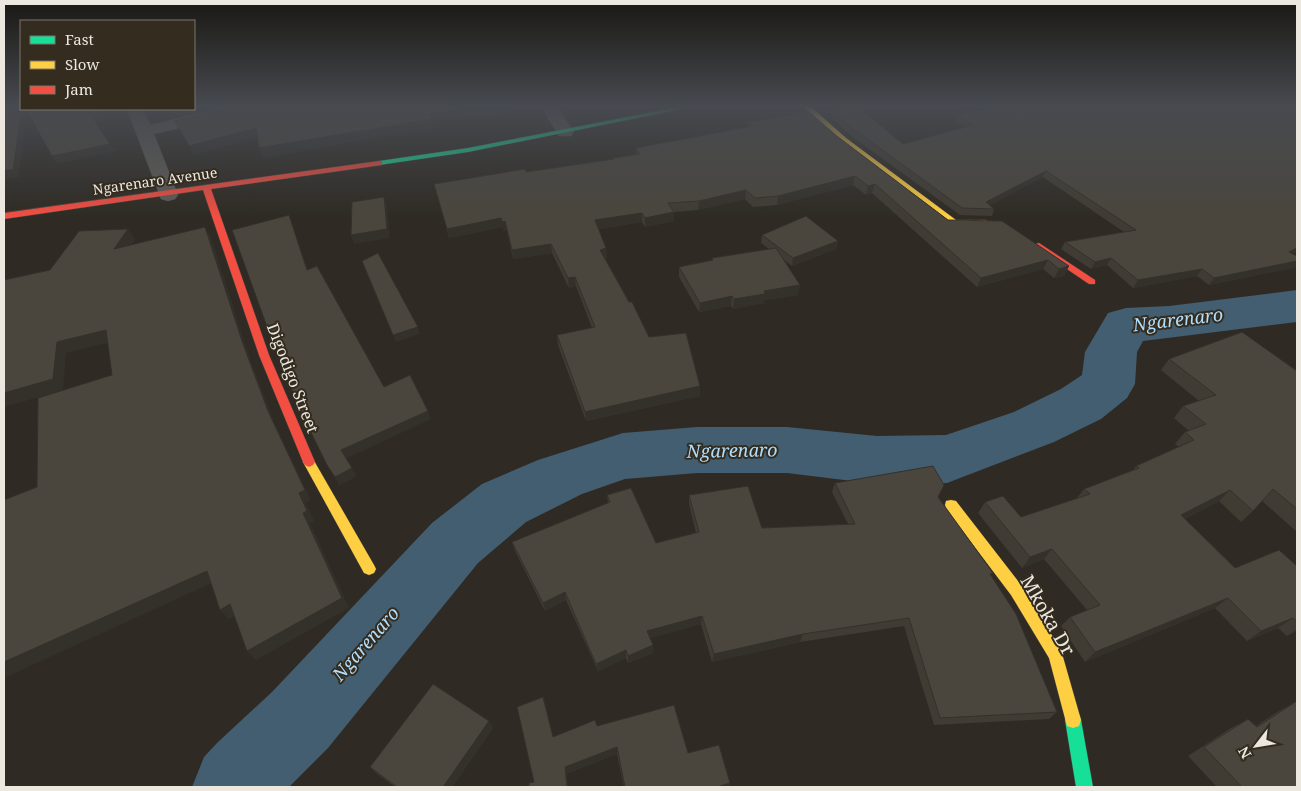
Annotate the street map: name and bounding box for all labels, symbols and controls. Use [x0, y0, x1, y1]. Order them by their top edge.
legend [20, 20, 195, 110]
text: Fast [65, 29, 94, 49]
text: Slow [65, 54, 99, 74]
text: Jam [64, 79, 93, 99]
street label: Ngarenaro Avenue [91, 162, 218, 199]
water label: Ngarenaro [1130, 302, 1224, 337]
street label: Digodigo Street [262, 320, 324, 437]
water label: Ngarenaro [685, 437, 778, 463]
street label: Mkoka Dr [1014, 570, 1082, 660]
water label: Ngarenaro [326, 601, 404, 686]
north arrow [1231, 721, 1281, 771]
text: N [1233, 743, 1255, 763]

